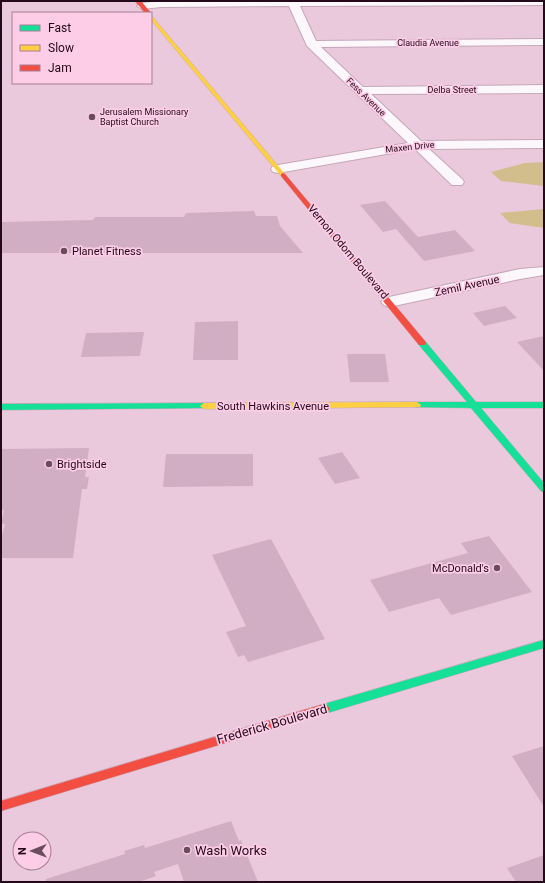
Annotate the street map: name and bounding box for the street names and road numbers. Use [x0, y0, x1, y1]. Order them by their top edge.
street label: Claudia Avenue [397, 38, 459, 48]
street label: Fess Avenue [344, 76, 388, 118]
street label: Delba Street [428, 85, 476, 95]
street label: Maxen Drive [385, 139, 435, 155]
street label: Vernon Odom Boulevard [305, 202, 391, 302]
street label: Zemil Avenue [433, 273, 501, 299]
street label: South Hawkins Avenue [217, 400, 329, 413]
street label: Frederick Boulevard [215, 701, 329, 747]

